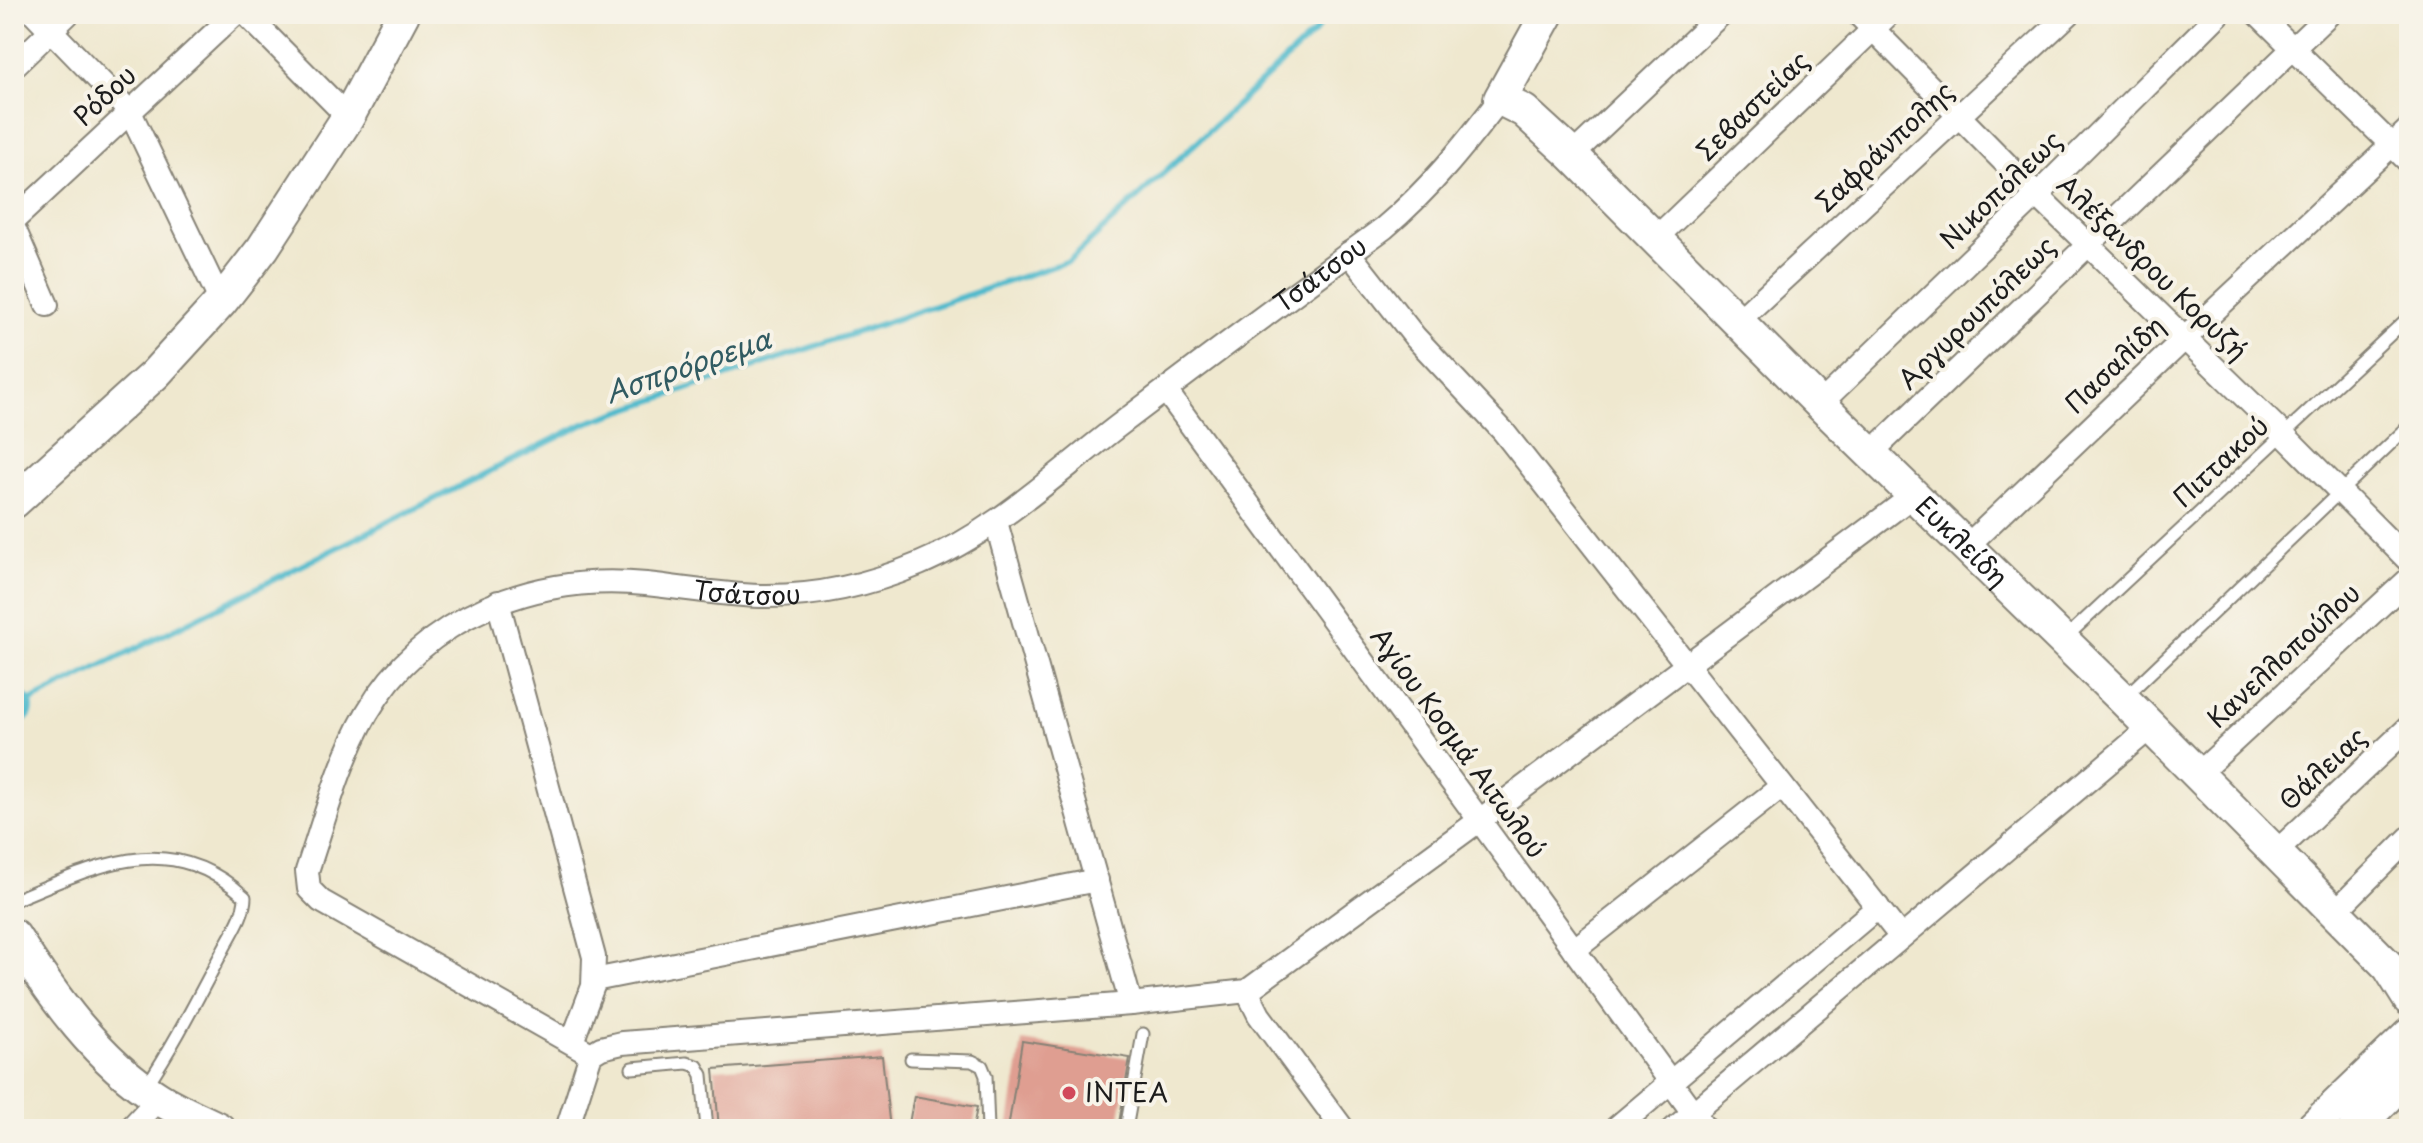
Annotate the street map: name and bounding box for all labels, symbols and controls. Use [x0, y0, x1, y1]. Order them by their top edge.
street label: Σεβαστείας [1687, 41, 1817, 169]
street label: Ρόδου [64, 55, 144, 134]
street label: Σαφράνπολης [1806, 71, 1962, 220]
street label: Νικοπόλεως [1930, 121, 2070, 257]
street label: Αλέξανδρου Κορυζή [2049, 165, 2257, 368]
street label: Τσάτσου [1265, 226, 1374, 321]
street label: Αργυρουπόλεως [1888, 226, 2063, 397]
street label: Πασαλίδη [2055, 306, 2173, 422]
water label: Ασπρόρρεμα [599, 316, 778, 413]
street label: Πιττακού [2163, 406, 2277, 516]
street label: Ευκλείδη [1907, 486, 2018, 595]
street label: Τσάτσου [691, 569, 802, 614]
street label: Κανελλοπούλου [2198, 573, 2368, 736]
street label: Αγίου Κοσμά Αιτωλού [1362, 619, 1556, 866]
street label: Θάλειας [2270, 717, 2374, 819]
place label: INTEA [1085, 1072, 1168, 1111]
marker: INTEA [1060, 1084, 1078, 1102]

